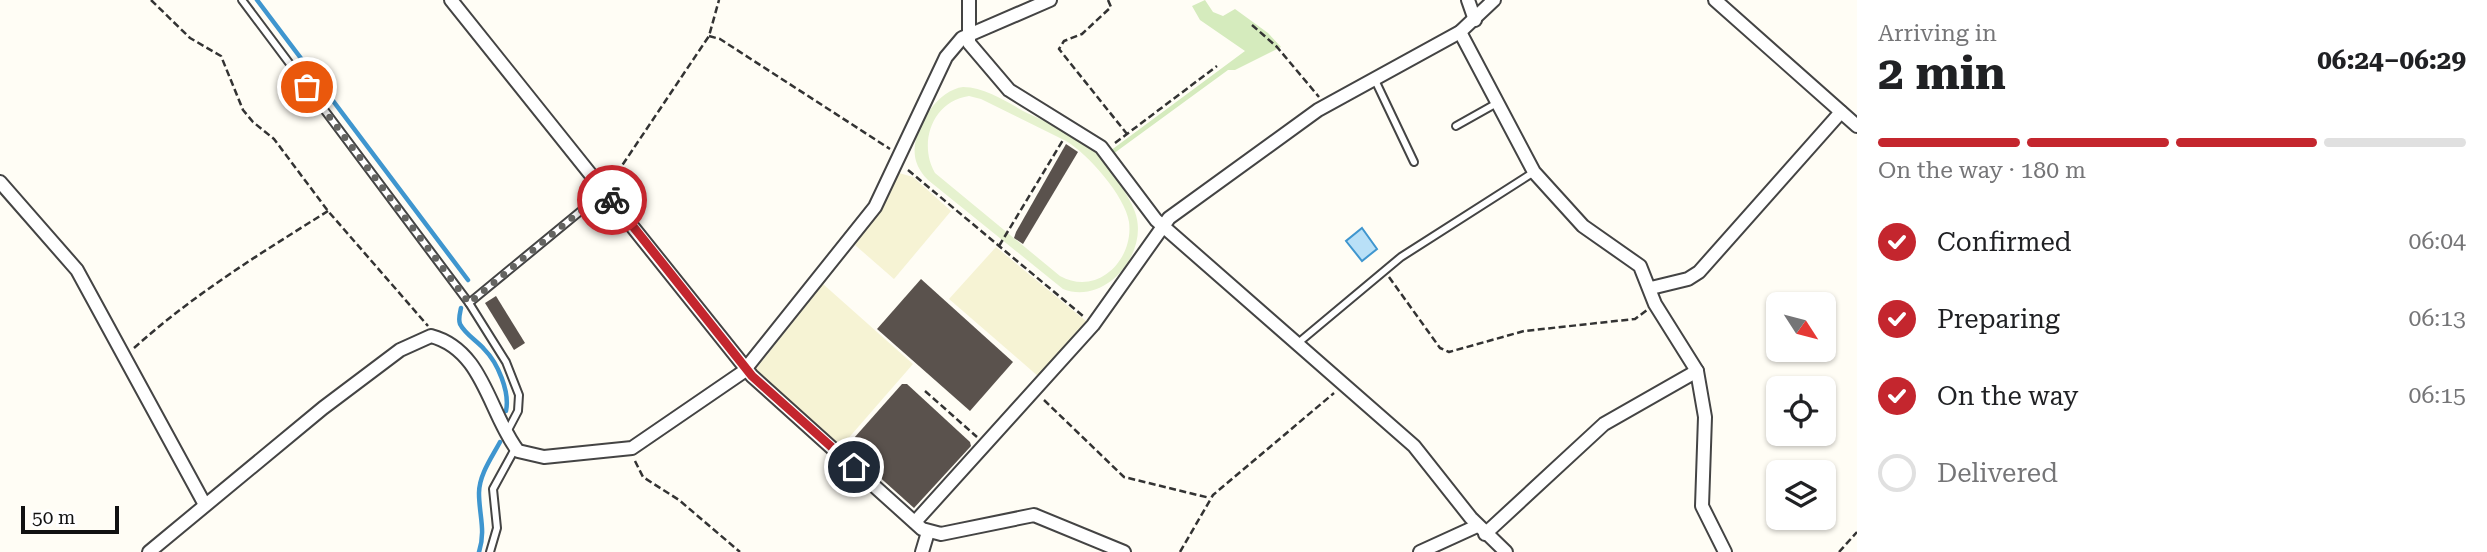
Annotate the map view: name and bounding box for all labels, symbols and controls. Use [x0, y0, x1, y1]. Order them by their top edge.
text: Arriving in [1878, 20, 1997, 47]
text: 06:24–06:29 [2317, 45, 2466, 75]
text: 2 min [1878, 46, 2006, 100]
pin [277, 57, 337, 117]
icon: bag [288, 68, 326, 106]
text: On the way · 180 m [1878, 157, 2086, 184]
courier [577, 165, 647, 235]
icon: bike [593, 181, 631, 219]
icon: check [1878, 223, 1916, 261]
text: Confirmed [1937, 227, 2072, 257]
text: 06:04 [2409, 228, 2466, 255]
north arrow [1766, 292, 1836, 362]
map controls [1766, 292, 1836, 530]
icon: check [1878, 300, 1916, 338]
text: Preparing [1937, 304, 2060, 334]
text: 06:13 [2409, 305, 2466, 332]
button: locate [1766, 376, 1836, 446]
icon: check [1878, 377, 1916, 415]
text: On the way [1937, 381, 2078, 411]
text: 06:15 [2409, 382, 2466, 409]
pin [824, 437, 884, 497]
icon: home [835, 448, 873, 486]
text: Delivered [1937, 458, 2058, 488]
button: layers [1766, 460, 1836, 530]
scale bar [21, 503, 119, 535]
text: 50 m [32, 506, 75, 529]

